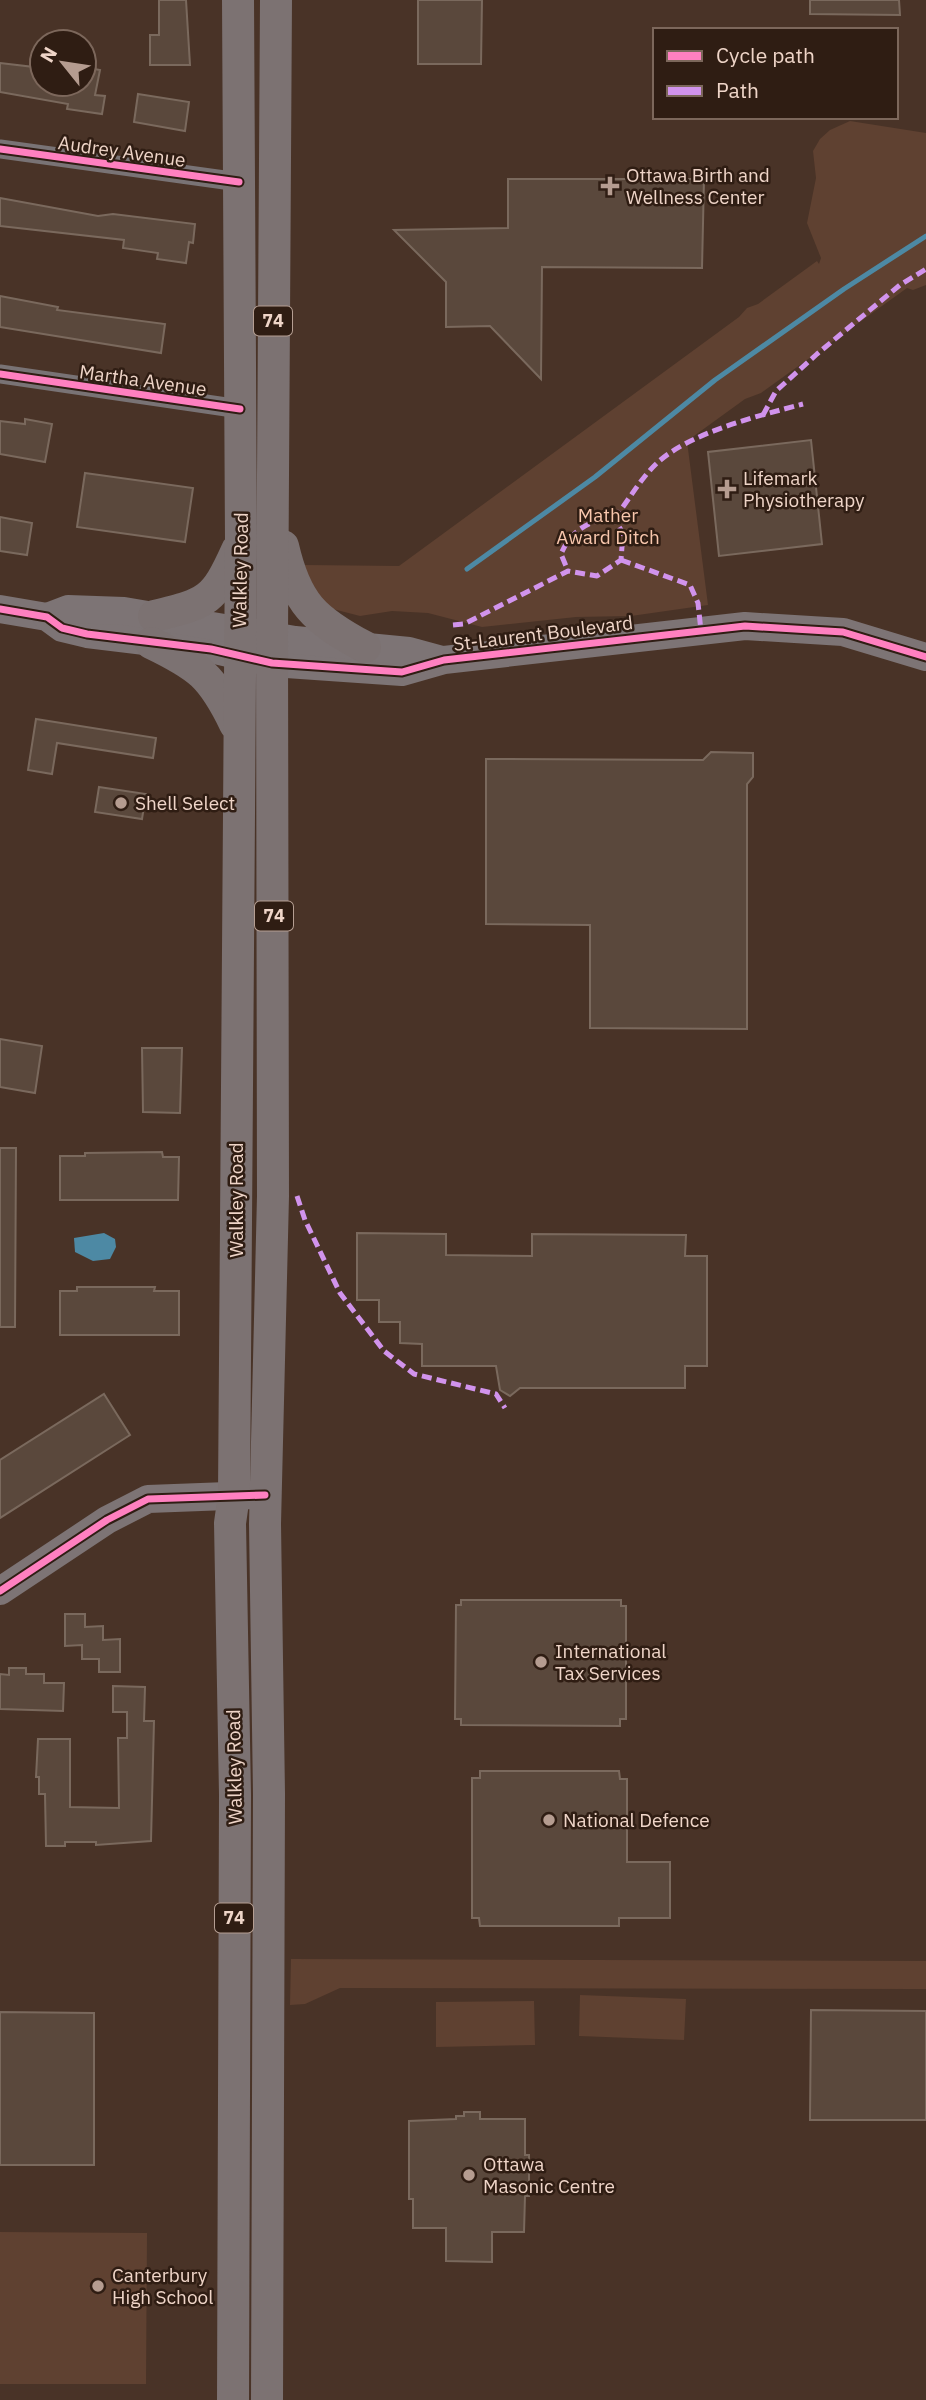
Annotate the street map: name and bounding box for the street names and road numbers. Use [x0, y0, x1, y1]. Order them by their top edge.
street label: Audrey Avenue [57, 130, 187, 172]
road number: 74 [254, 306, 292, 335]
street label: Martha Avenue [78, 359, 208, 401]
street label: Walkley Road [227, 512, 253, 628]
street label: St-Laurent Boulevard [452, 610, 634, 656]
road number: 74 [255, 902, 293, 931]
street label: Walkley Road [224, 1142, 248, 1258]
street label: Walkley Road [221, 1709, 247, 1825]
road number: 74 [215, 1904, 253, 1932]

